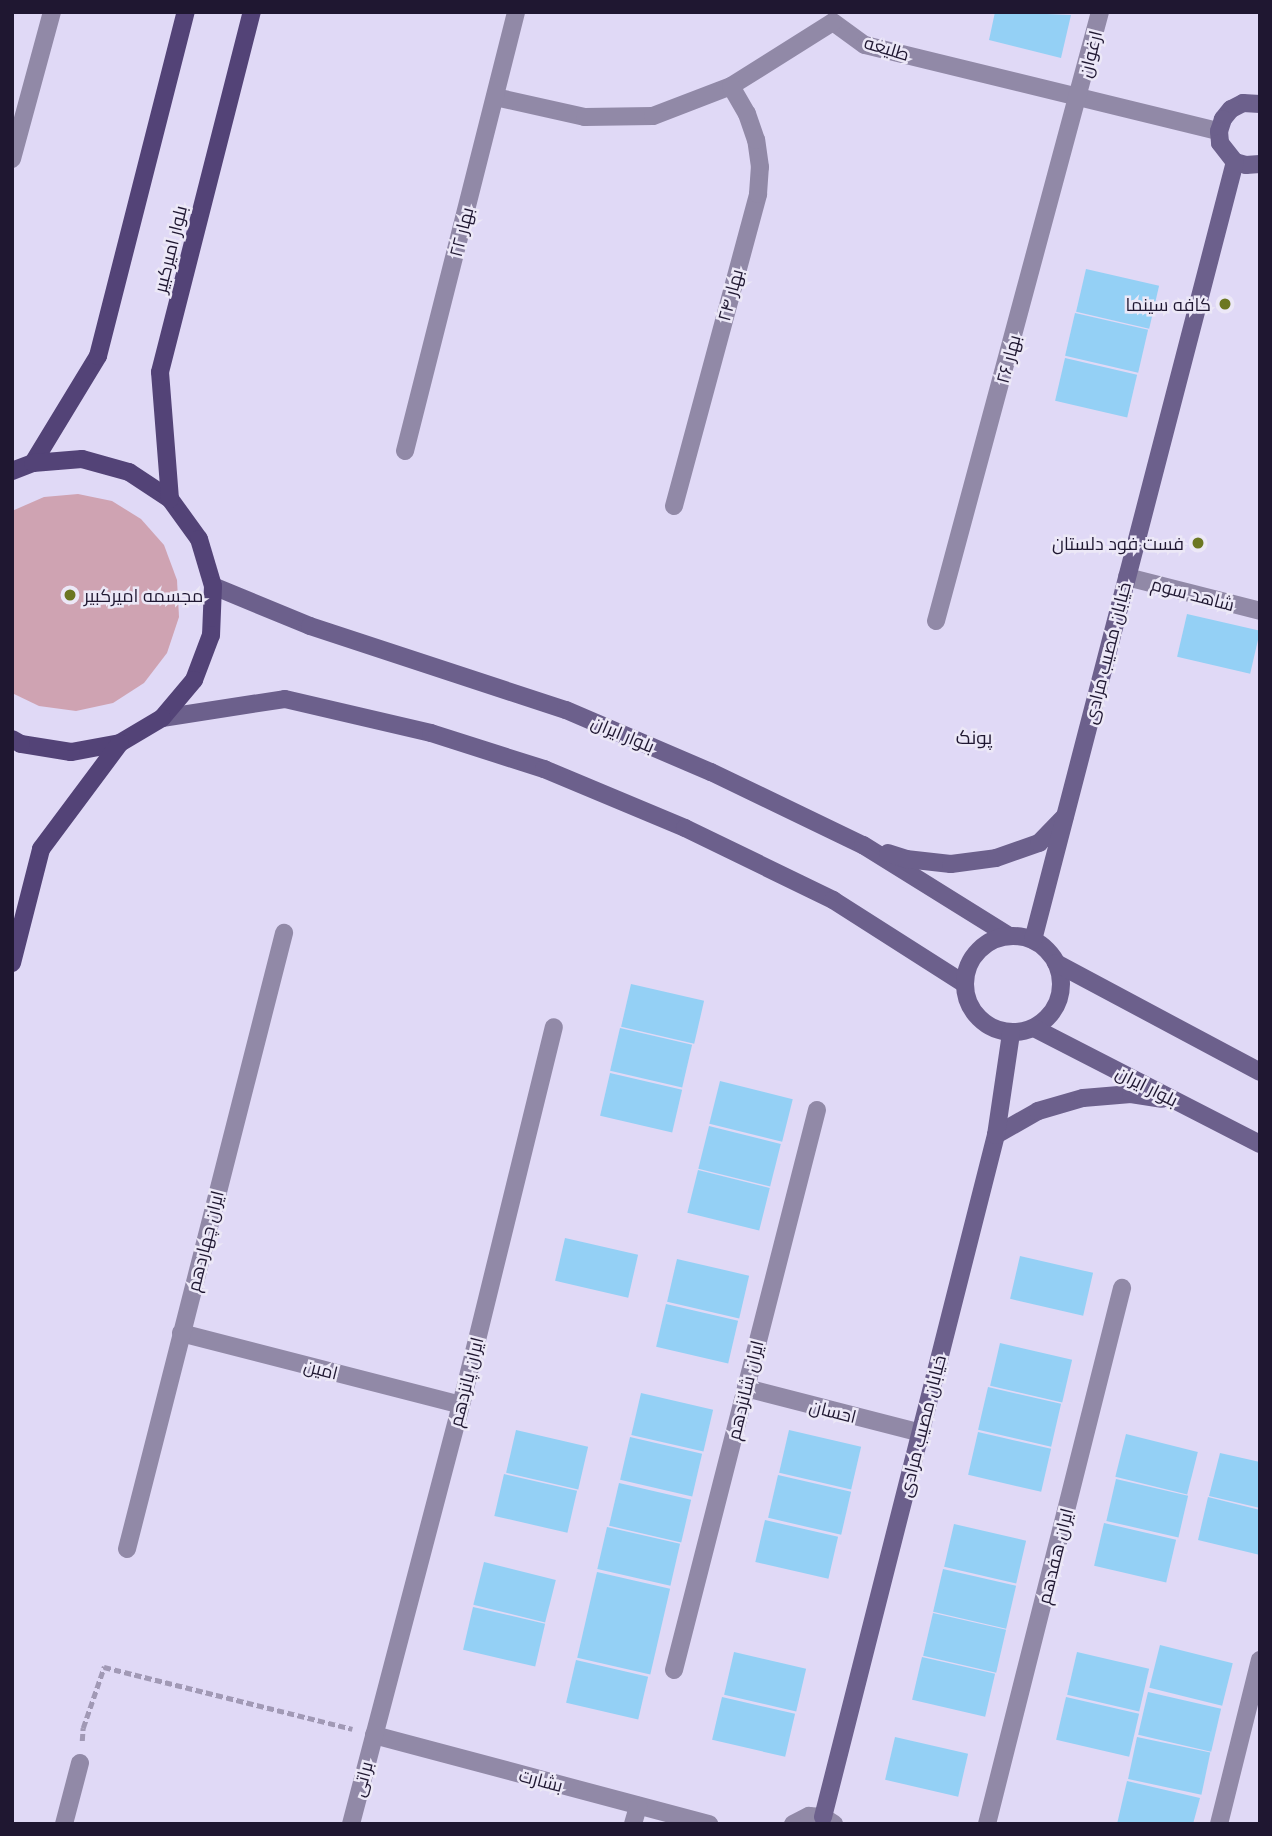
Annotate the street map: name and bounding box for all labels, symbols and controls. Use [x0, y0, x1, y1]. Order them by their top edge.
street label: ارغوان [1074, 28, 1106, 80]
street label: طلیعه [862, 31, 912, 65]
street label: بلوار امیرکبیر [149, 203, 191, 295]
street label: بهار ۲۲ [444, 205, 478, 259]
street label: بهار ۲۴ [713, 267, 747, 323]
place label: کافه سینما [1126, 293, 1211, 315]
marker: کافه سینما [1217, 296, 1233, 312]
street label: بهار ۲۶ [991, 332, 1025, 386]
place label: فست فود دلستان [1052, 532, 1184, 554]
marker: فست فود دلستان [1190, 535, 1206, 551]
street label: شاهد سوم [1149, 573, 1237, 615]
street label: خیابان مصیب مرادی [1079, 580, 1135, 726]
place label: مجسمه امیرکبیر [84, 584, 203, 606]
marker: مجسمه امیرکبیر [62, 587, 78, 603]
street label: بلوار ایران [588, 711, 658, 757]
district label: پونک [956, 726, 992, 748]
street label: بلوار ایران [1112, 1061, 1182, 1111]
street label: ایران چهاردهم [182, 1188, 228, 1294]
street label: ایران پانزدهم [444, 1335, 488, 1429]
street label: ایران شانزدهم [722, 1338, 768, 1442]
street label: خیابان مصیب مرادی [894, 1353, 950, 1499]
street label: امین [302, 1354, 340, 1384]
street label: احسان [807, 1395, 859, 1427]
street label: ایران هفدهم [1033, 1506, 1077, 1606]
street label: براتی [347, 1759, 377, 1799]
street label: بشارت [517, 1764, 565, 1796]

